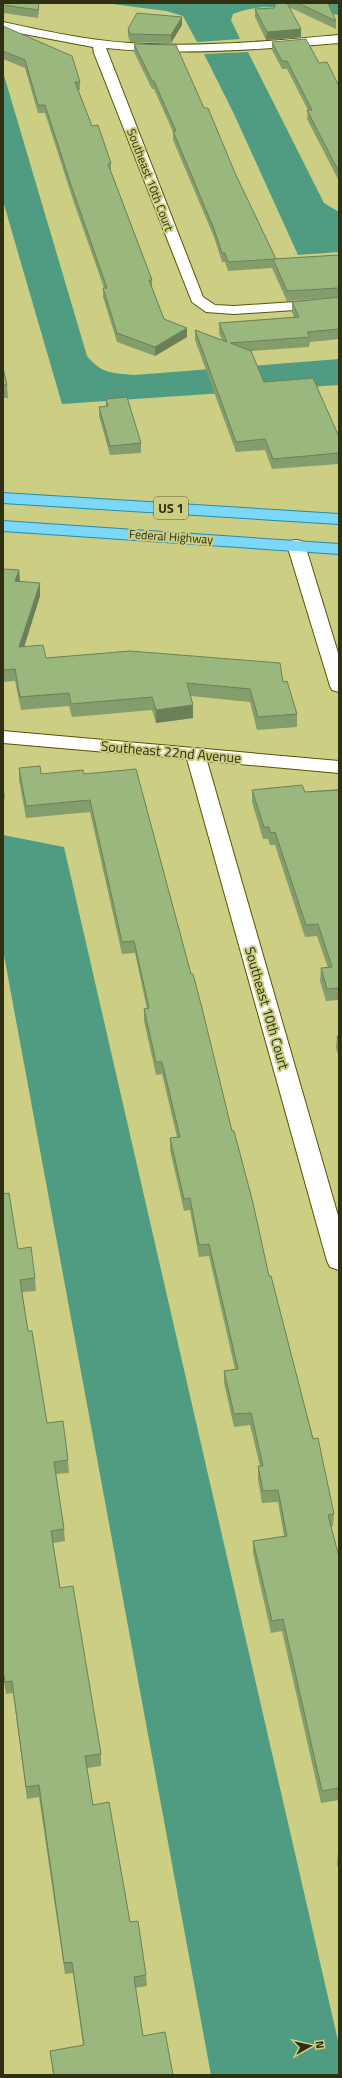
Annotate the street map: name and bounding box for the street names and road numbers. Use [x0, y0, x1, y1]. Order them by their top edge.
street label: Southeast 10th Court [122, 126, 179, 235]
road number: US 1 [154, 497, 188, 519]
street label: Federal Highway [128, 524, 214, 549]
street label: Southeast 22nd Avenue [100, 735, 242, 768]
street label: Southeast 10th Court [240, 944, 295, 1072]

